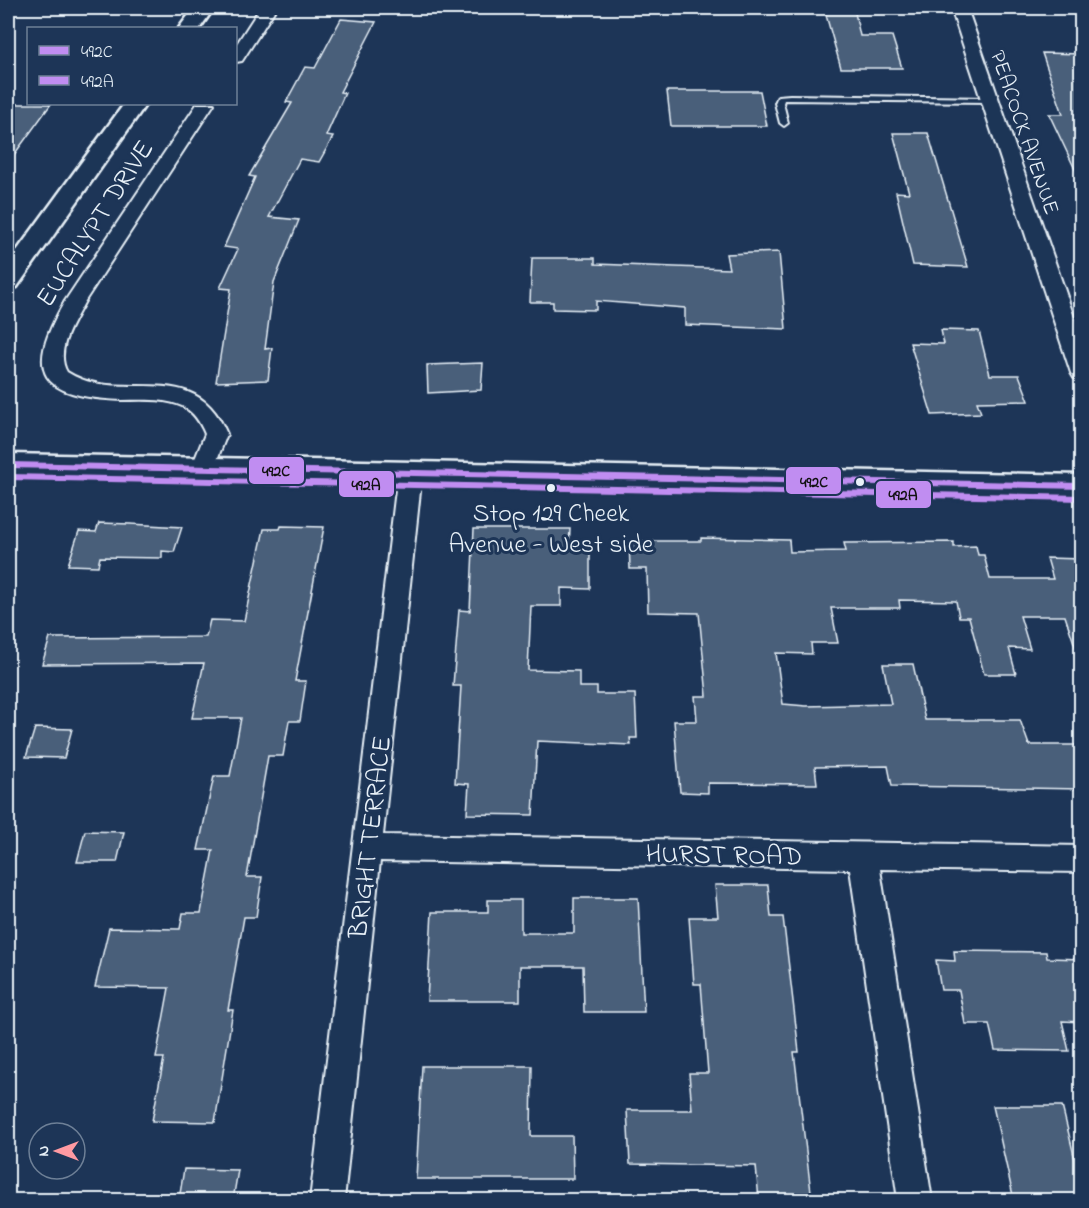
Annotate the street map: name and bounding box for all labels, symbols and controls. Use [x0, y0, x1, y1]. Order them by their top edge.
legend [27, 27, 237, 105]
text: 492C [81, 40, 113, 66]
street label: PEACOCK AVENUE [980, 47, 1066, 219]
text: 492A [81, 70, 114, 96]
street label: EUCALYPT DRIVE [27, 133, 165, 316]
line badge: 492C [248, 456, 305, 485]
text: 492C [261, 460, 290, 484]
line badge: 492C [785, 466, 842, 495]
line badge: 492A [338, 470, 395, 498]
text: 492C [799, 471, 828, 495]
text: 492A [350, 474, 381, 498]
unlabelled marker [854, 476, 866, 488]
line badge: 492A [875, 480, 932, 509]
marker: Stop 129 Cheek Avenue - West side [545, 482, 557, 494]
text: 492A [887, 484, 918, 508]
place label: Stop 129 Cheek Avenue - West side [449, 496, 654, 565]
street label: BRIGHT TERRACE [340, 734, 403, 942]
street label: HURST ROAD [645, 836, 803, 877]
north arrow [27, 1121, 87, 1181]
text: N [32, 1145, 56, 1156]

